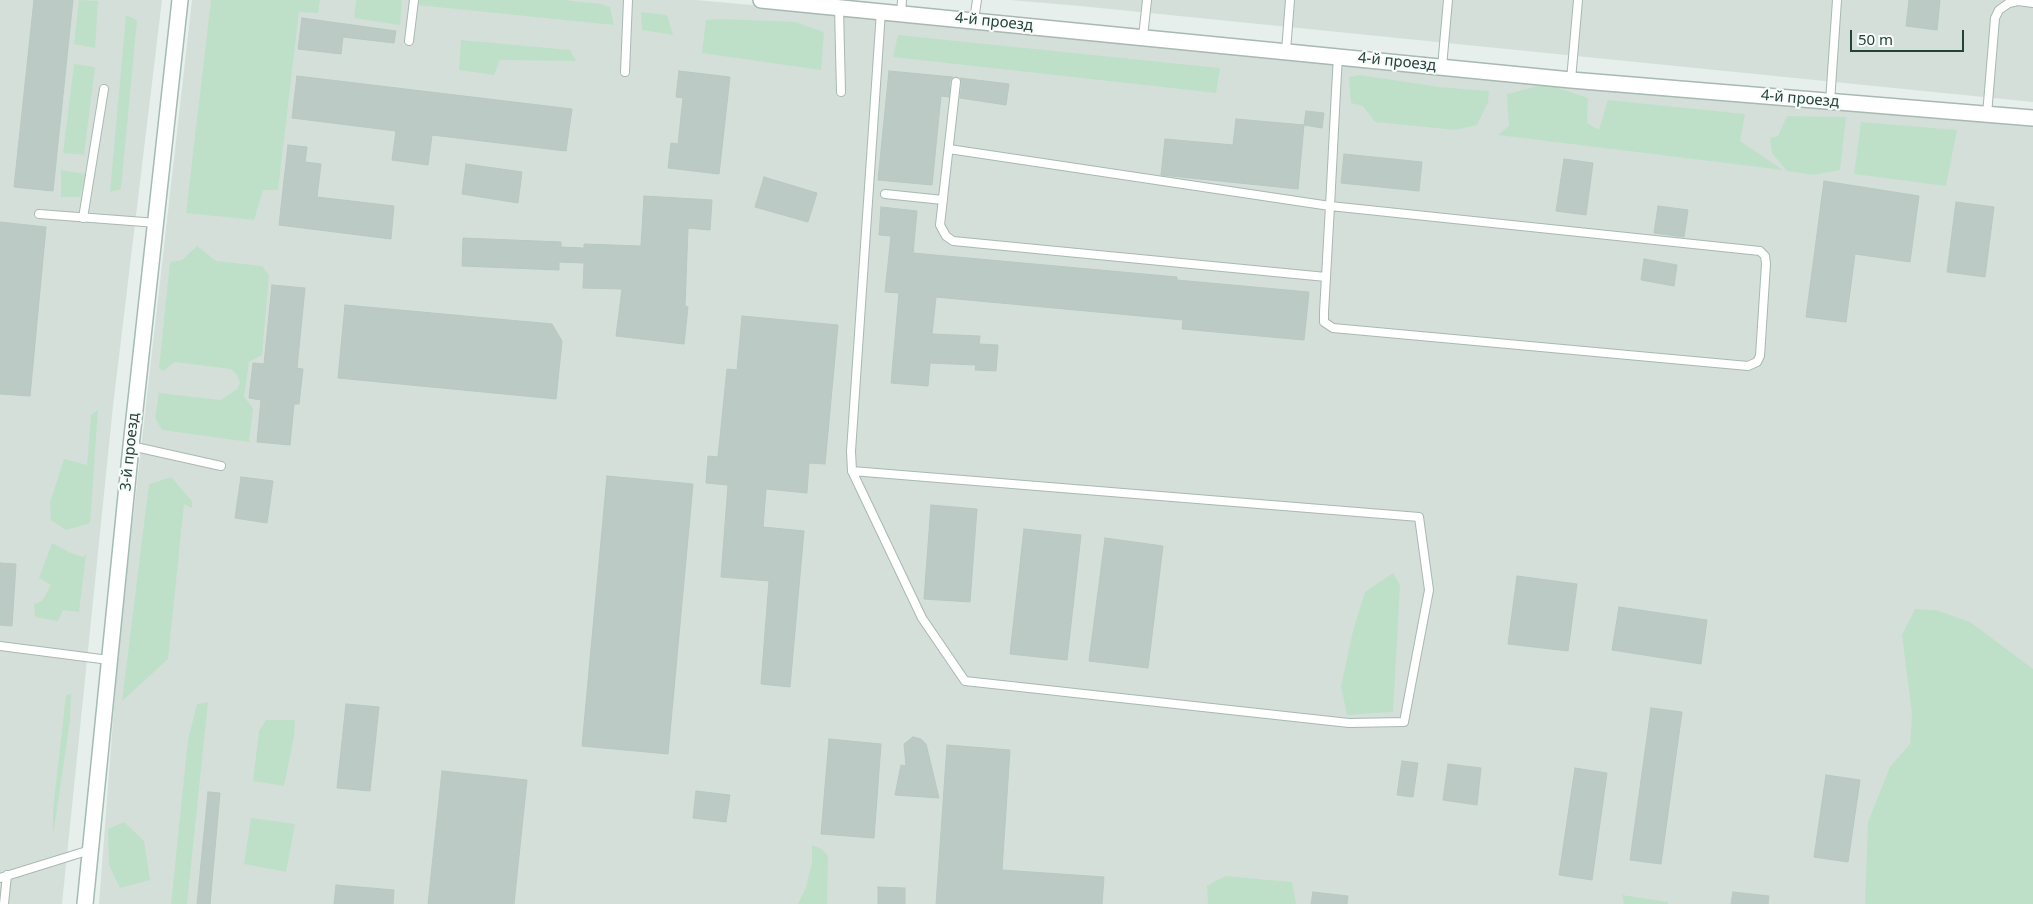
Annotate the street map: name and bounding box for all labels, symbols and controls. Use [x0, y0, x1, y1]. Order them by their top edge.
street label: 4-й проезд [954, 9, 1034, 35]
scale bar [1853, 20, 1967, 52]
text: 50 m [1858, 29, 1893, 49]
street label: 4-й проезд [1357, 49, 1437, 75]
street label: 4-й проезд [1760, 87, 1840, 111]
street label: 3-й проезд [117, 412, 143, 492]

